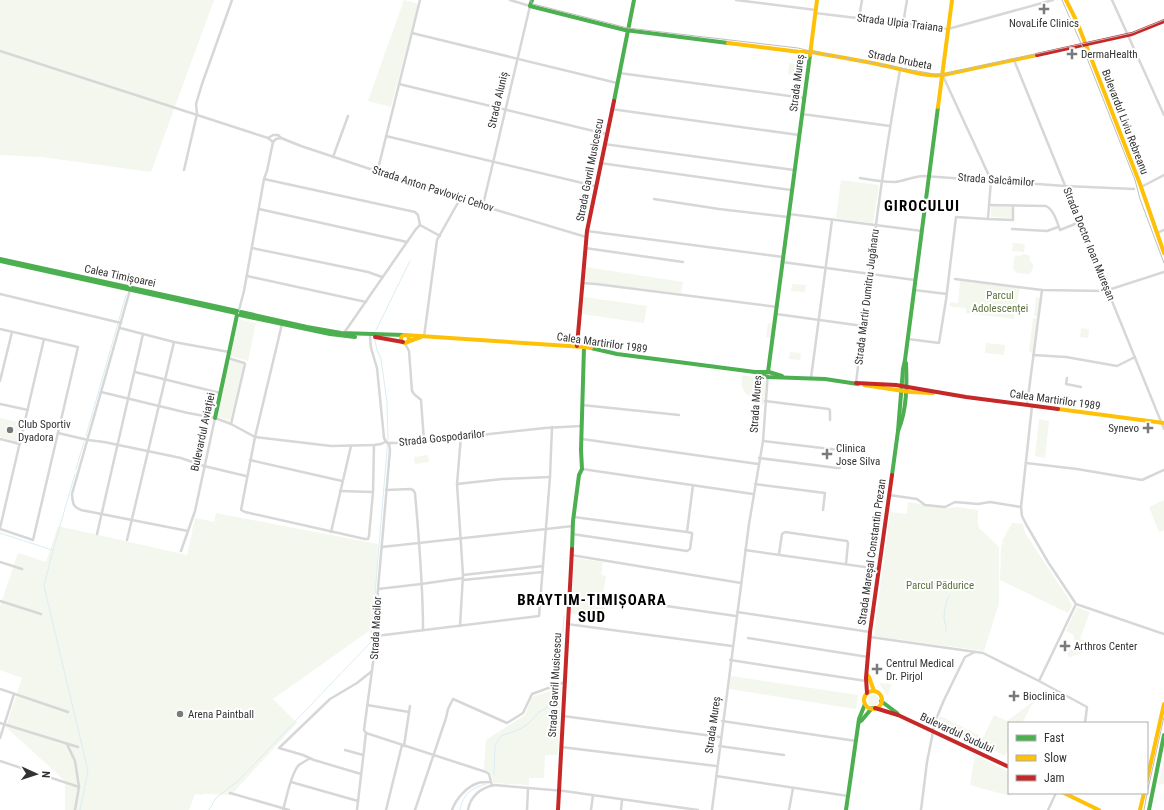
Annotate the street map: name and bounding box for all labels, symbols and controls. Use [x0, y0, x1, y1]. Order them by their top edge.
marker: NovaLife Clinics [1038, 3, 1050, 15]
street label: Strada Ulpia Traiana [856, 11, 944, 35]
place label: NovaLife Clinics [1009, 17, 1079, 30]
street label: Strada Drubeta [867, 47, 933, 73]
marker: DermaHealth [1066, 48, 1078, 60]
place label: DermaHealth [1081, 48, 1138, 61]
street label: Strada Mureș [787, 54, 807, 112]
street label: Bulevardul Liviu Rebreanu [1099, 68, 1151, 176]
street label: Strada Aluniș [485, 70, 511, 130]
street label: Strada Gavril Musicescu [574, 117, 606, 223]
street label: Strada Anton Pavlovici Cehov [371, 163, 496, 215]
street label: Strada Salcâmilor [957, 171, 1035, 189]
street label: Strada Doctor Ioan Mureșan [1060, 185, 1118, 303]
district label: GIROCULUI [884, 197, 960, 215]
street label: Strada Martir Dumitru Jugănaru [852, 228, 882, 366]
street label: Calea Timișoarei [83, 262, 157, 290]
park label: Parcul Adolescenței [972, 289, 1028, 315]
street label: Calea Martirilor 1989 [556, 330, 648, 356]
street label: Strada Mureș [748, 375, 764, 433]
street label: Calea Martirilor 1989 [1009, 387, 1101, 413]
street label: Bulevardul Aviației [188, 392, 218, 472]
place label: Club Sportiv Dyadora [18, 418, 71, 444]
place label: Synevo [1108, 422, 1139, 435]
marker: Synevo [1142, 422, 1154, 434]
marker: Club Sportiv Dyadora [5, 425, 15, 435]
street label: Strada Gospodarilor [398, 427, 486, 449]
place label: Clinica Jose Silva [836, 442, 880, 468]
marker: Clinica Jose Silva [821, 448, 833, 460]
street label: Strada Mareșal Constantin Prezan [855, 478, 889, 626]
park label: Parcul Pădurice [906, 579, 974, 592]
district label: BRAYTIM-TIMIȘOARA SUD [517, 591, 667, 626]
street label: Strada Macilor [368, 595, 384, 660]
street label: Strada Gavril Musicescu [546, 632, 564, 738]
marker: Arthros Center [1059, 640, 1071, 652]
place label: Arthros Center [1074, 640, 1138, 653]
place label: Centrul Medical Dr. Pirjol [886, 657, 954, 683]
marker: Centrul Medical Dr. Pirjol [871, 663, 883, 675]
marker: Bioclinica [1008, 690, 1020, 702]
place label: Bioclinica [1023, 690, 1065, 703]
street label: Strada Mureș [703, 696, 723, 754]
place label: Arena Paintball [188, 708, 254, 721]
marker: Arena Paintball [175, 709, 185, 719]
street label: Bulevardul Sudului [918, 710, 996, 756]
legend [1008, 722, 1148, 794]
text: Fast [1044, 731, 1065, 745]
text: Slow [1044, 751, 1067, 765]
north arrow [16, 754, 56, 794]
text: N [39, 771, 52, 778]
text: Jam [1044, 771, 1065, 785]

